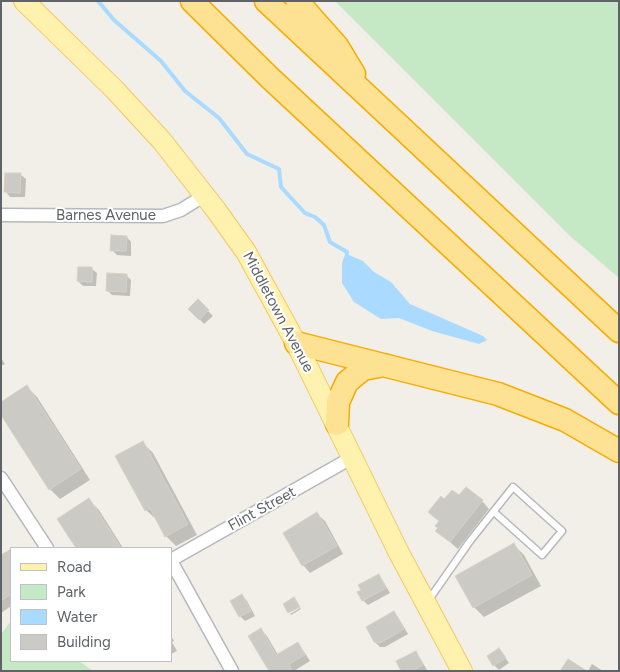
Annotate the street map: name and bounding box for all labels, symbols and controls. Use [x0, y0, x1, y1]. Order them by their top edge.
street label: Barnes Avenue [56, 207, 156, 225]
street label: Middletown Avenue [239, 249, 317, 375]
street label: Flint Street [225, 483, 299, 535]
legend [10, 547, 172, 662]
text: Road [57, 558, 92, 576]
text: Park [57, 583, 86, 601]
text: Water [57, 608, 97, 626]
text: Building [57, 633, 111, 651]

